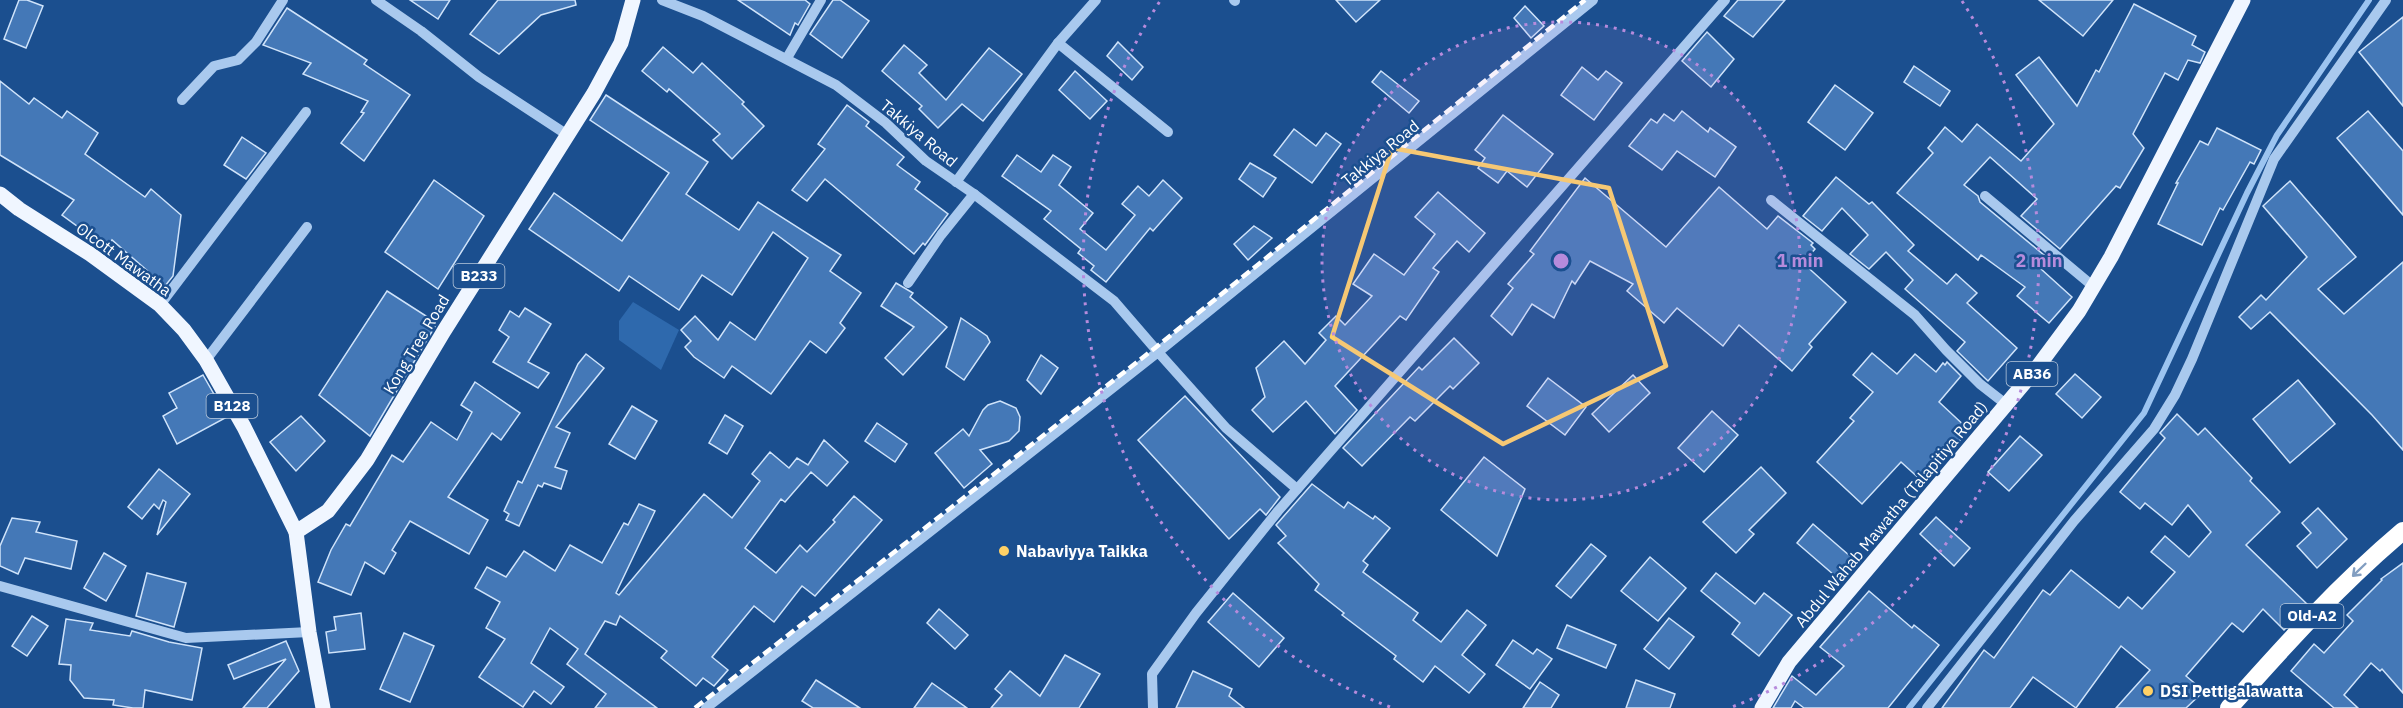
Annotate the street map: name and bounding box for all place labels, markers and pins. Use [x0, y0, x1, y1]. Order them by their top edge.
centre of rings [1551, 251, 1571, 271]
place label: Nabaviyya Taikka [1016, 541, 1148, 561]
marker: Nabaviyya Taikka [997, 544, 1011, 558]
place label: DSI Pettigalawatta [2160, 681, 2303, 701]
marker: DSI Pettigalawatta [2141, 684, 2155, 698]

